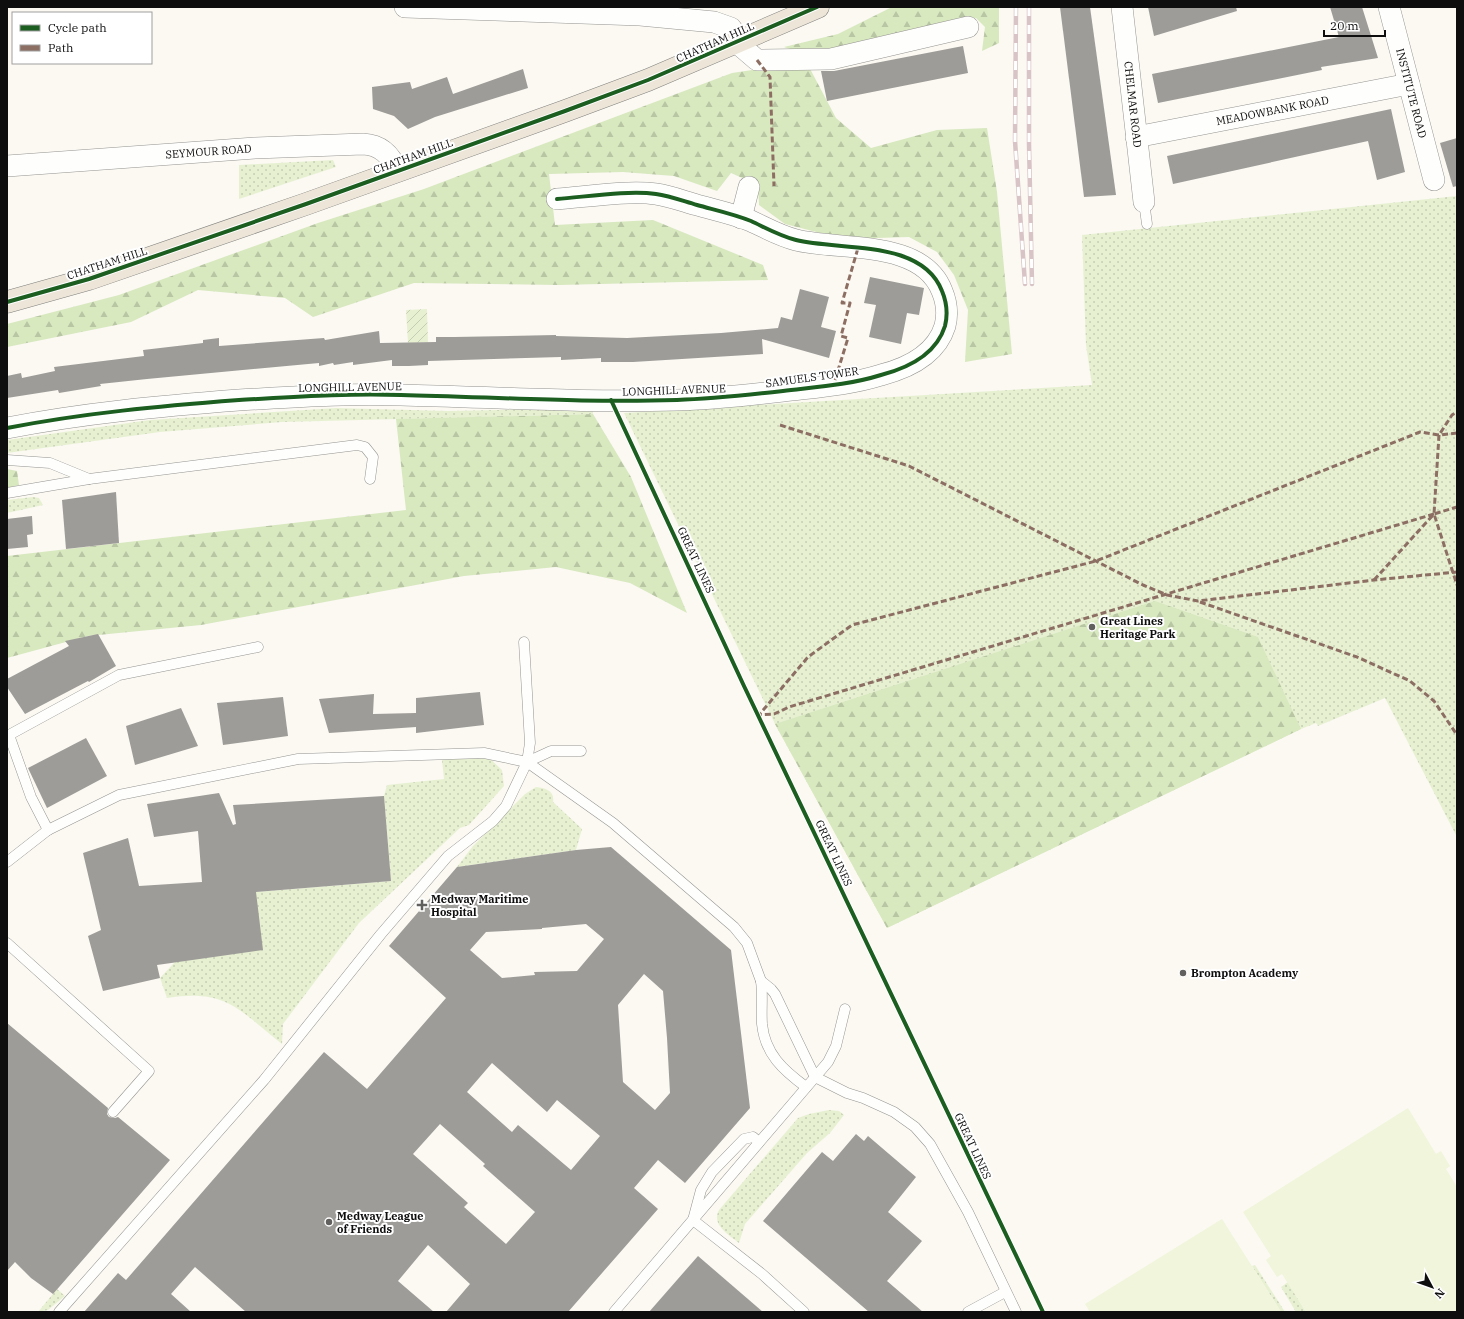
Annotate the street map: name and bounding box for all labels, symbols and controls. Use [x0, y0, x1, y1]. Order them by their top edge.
legend [12, 12, 152, 64]
scale bar [1324, 12, 1385, 38]
text: 20 m [1330, 18, 1359, 33]
street label: CHATHAM HILL [674, 19, 756, 65]
text: Cycle path [48, 20, 107, 35]
text: Path [48, 40, 74, 55]
street label: INSTITUTE ROAD [1393, 47, 1430, 140]
street label: CHELMAR ROAD [1121, 60, 1145, 148]
street label: MEADOWBANK ROAD [1215, 93, 1330, 128]
street label: CHATHAM HILL [371, 135, 455, 177]
street label: SEYMOUR ROAD [165, 141, 252, 161]
street label: CHATHAM HILL [65, 243, 149, 283]
street label: SAMUELS TOWER [764, 363, 860, 390]
street label: LONGHILL AVENUE [298, 379, 402, 395]
street label: LONGHILL AVENUE [622, 381, 726, 399]
street label: GREAT LINES [675, 525, 717, 595]
place label: Great Lines Heritage Park [1100, 614, 1176, 641]
marker: Great Lines Heritage Park [1087, 622, 1097, 632]
street label: GREAT LINES [813, 818, 855, 888]
place label: Medway Maritime Hospital [431, 892, 529, 919]
marker: Medway Maritime Hospital [416, 899, 428, 911]
place label: Brompton Academy [1191, 966, 1299, 980]
marker: Brompton Academy [1178, 968, 1188, 978]
street label: GREAT LINES [952, 1111, 994, 1181]
place label: Medway League of Friends [337, 1209, 424, 1236]
marker: Medway League of Friends [324, 1217, 334, 1227]
north arrow [1412, 1267, 1452, 1307]
text: N [1431, 1286, 1448, 1302]

